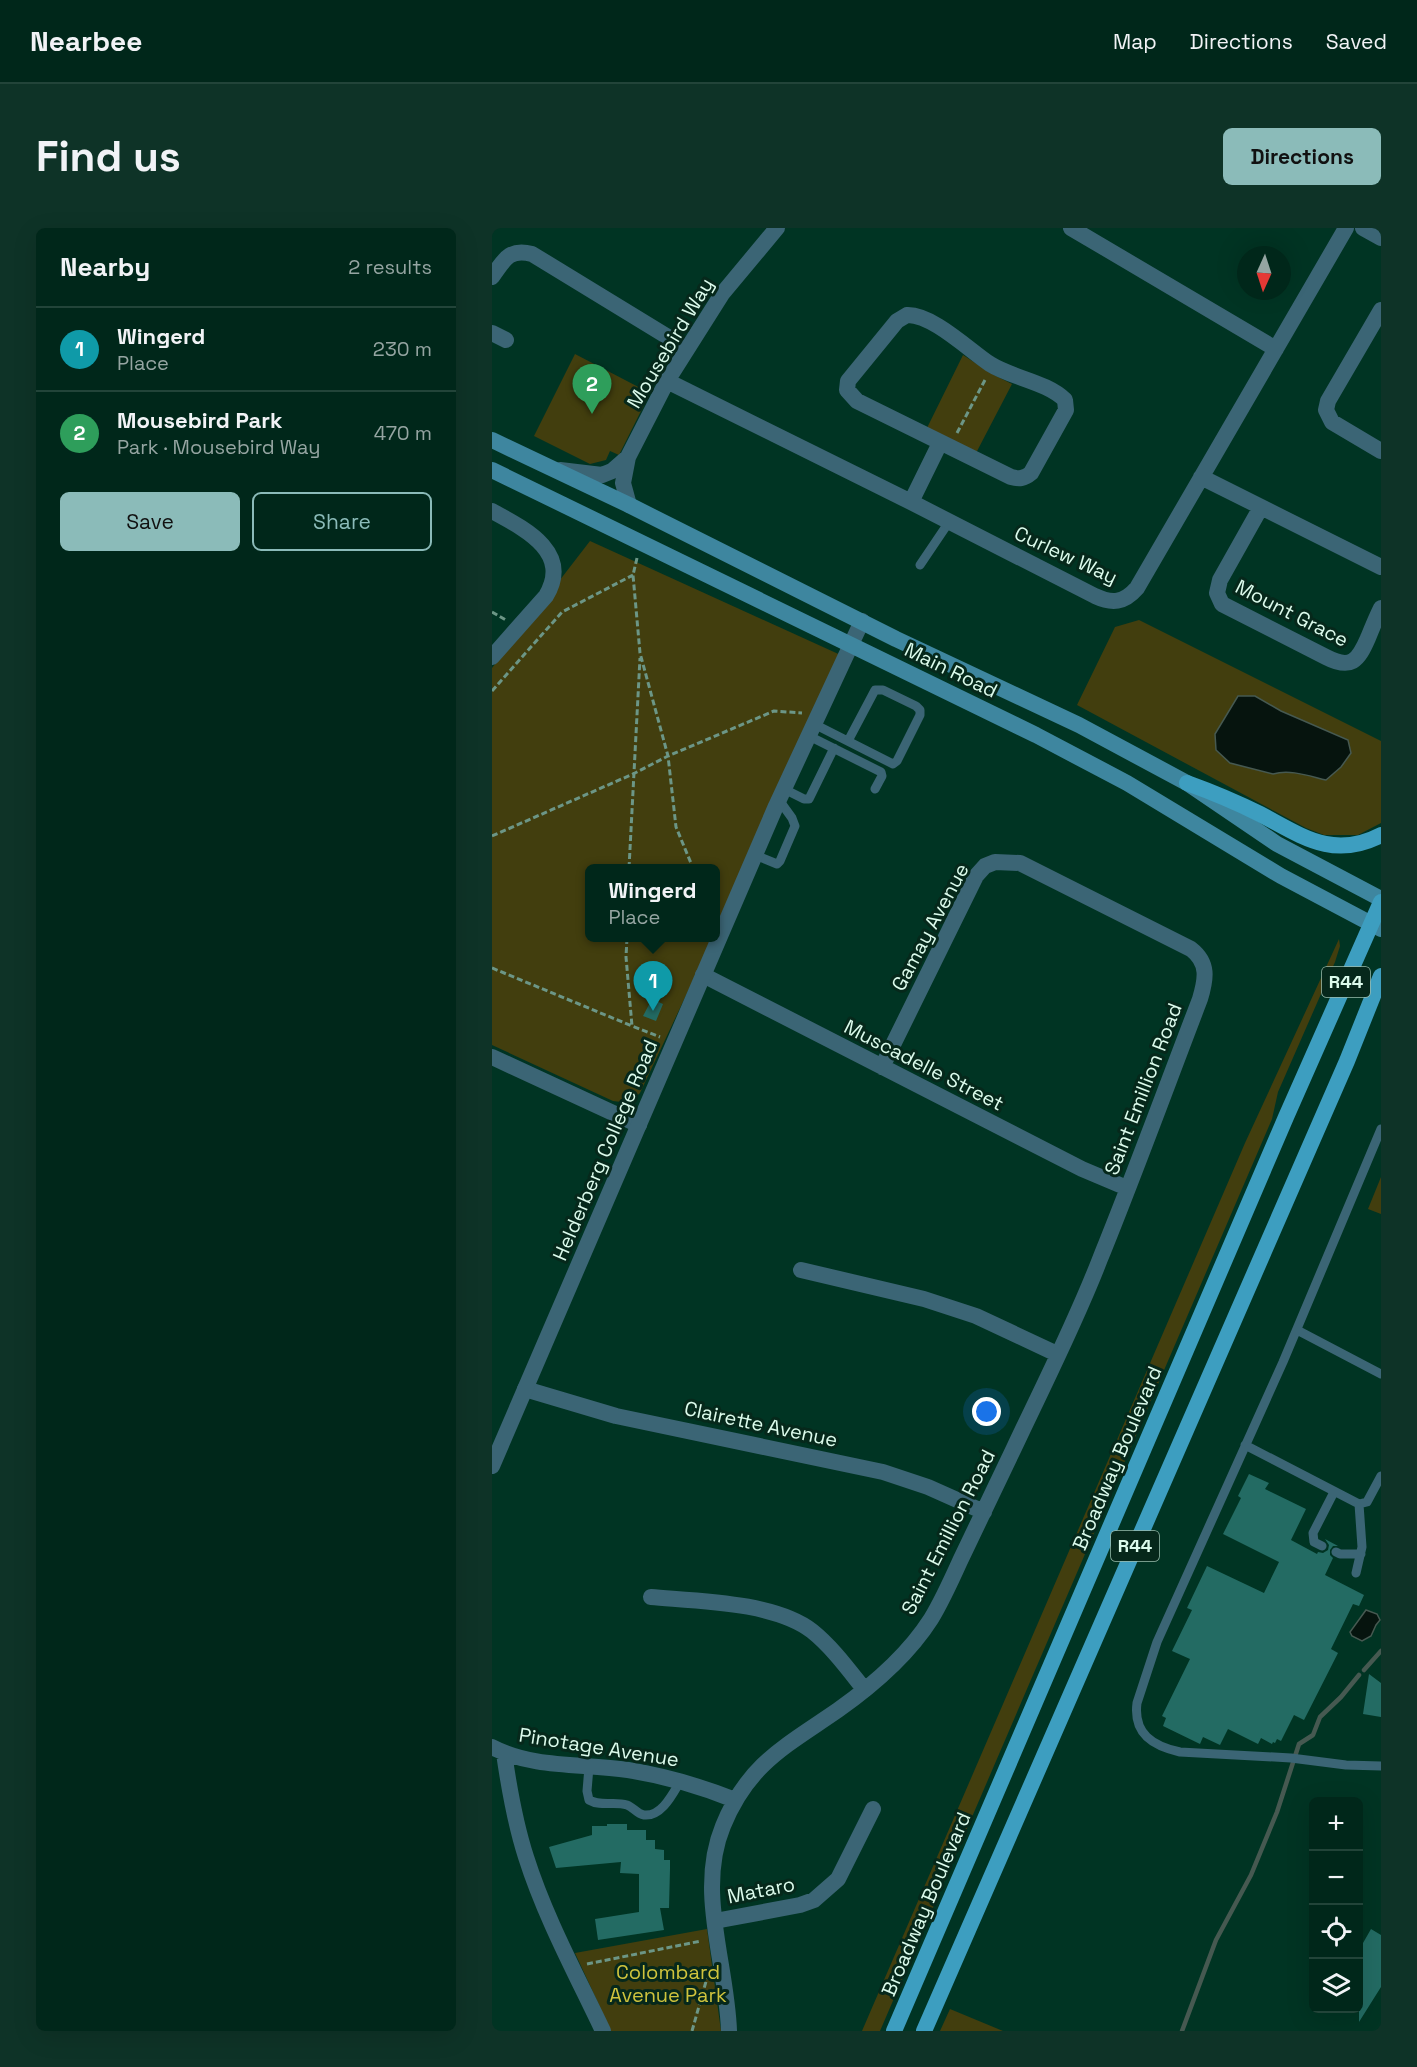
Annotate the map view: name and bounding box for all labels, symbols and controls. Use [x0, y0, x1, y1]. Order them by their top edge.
text: Nearbee [30, 23, 142, 59]
text: Map [1113, 28, 1157, 55]
text: Directions [1190, 28, 1293, 55]
text: Saved [1326, 28, 1387, 55]
button: Directions [1223, 128, 1381, 185]
text: Find us [36, 130, 181, 183]
north arrow [1237, 246, 1291, 300]
text: Nearby [60, 250, 150, 284]
text: 2 results [348, 254, 432, 280]
street label: Mousebird Way [621, 273, 719, 413]
text: Wingerd [117, 322, 205, 350]
text: 1 [75, 336, 84, 362]
text: 230 m [373, 336, 432, 362]
text: Place [117, 350, 169, 376]
pin: 2 [572, 364, 612, 414]
text: Mousebird Park [117, 406, 282, 434]
text: 2 [74, 420, 85, 446]
text: 470 m [374, 420, 432, 446]
text: Park · Mousebird Way [117, 434, 321, 460]
button: Save [60, 492, 240, 551]
button: Share [252, 492, 432, 551]
street label: Curlew Way [1010, 520, 1122, 590]
street label: Mount Grace [1231, 573, 1353, 653]
street label: Main Road [900, 636, 1002, 704]
street label: Gamay Avenue [885, 859, 975, 995]
popup [585, 864, 720, 942]
text: Wingerd [608, 876, 697, 904]
text: Place [608, 904, 660, 930]
pin: 1 [634, 962, 672, 1011]
road number: R44 [1322, 967, 1370, 997]
street label: Saint Emillion Road [1098, 999, 1188, 1179]
street label: Muscadelle Street [840, 1013, 1008, 1117]
street label: Helderberg College Road [547, 1035, 663, 1265]
street label: Broadway Boulevard [1066, 1362, 1168, 1554]
street label: Clairette Avenue [682, 1395, 840, 1453]
your location [972, 1397, 1001, 1426]
street label: Saint Emillion Road [895, 1445, 1001, 1619]
road number: R44 [1111, 1531, 1159, 1561]
street label: Pinotage Avenue [517, 1722, 681, 1772]
map controls [1309, 1797, 1363, 2013]
button: + [1309, 1797, 1363, 1851]
street label: Broadway Boulevard [875, 1808, 977, 2000]
button: − [1309, 1851, 1363, 1905]
street label: Mataro [725, 1871, 797, 1909]
button: locate [1309, 1905, 1363, 1959]
park label: Colombard Avenue Park [609, 1959, 727, 2008]
button: layers [1309, 1959, 1363, 2013]

